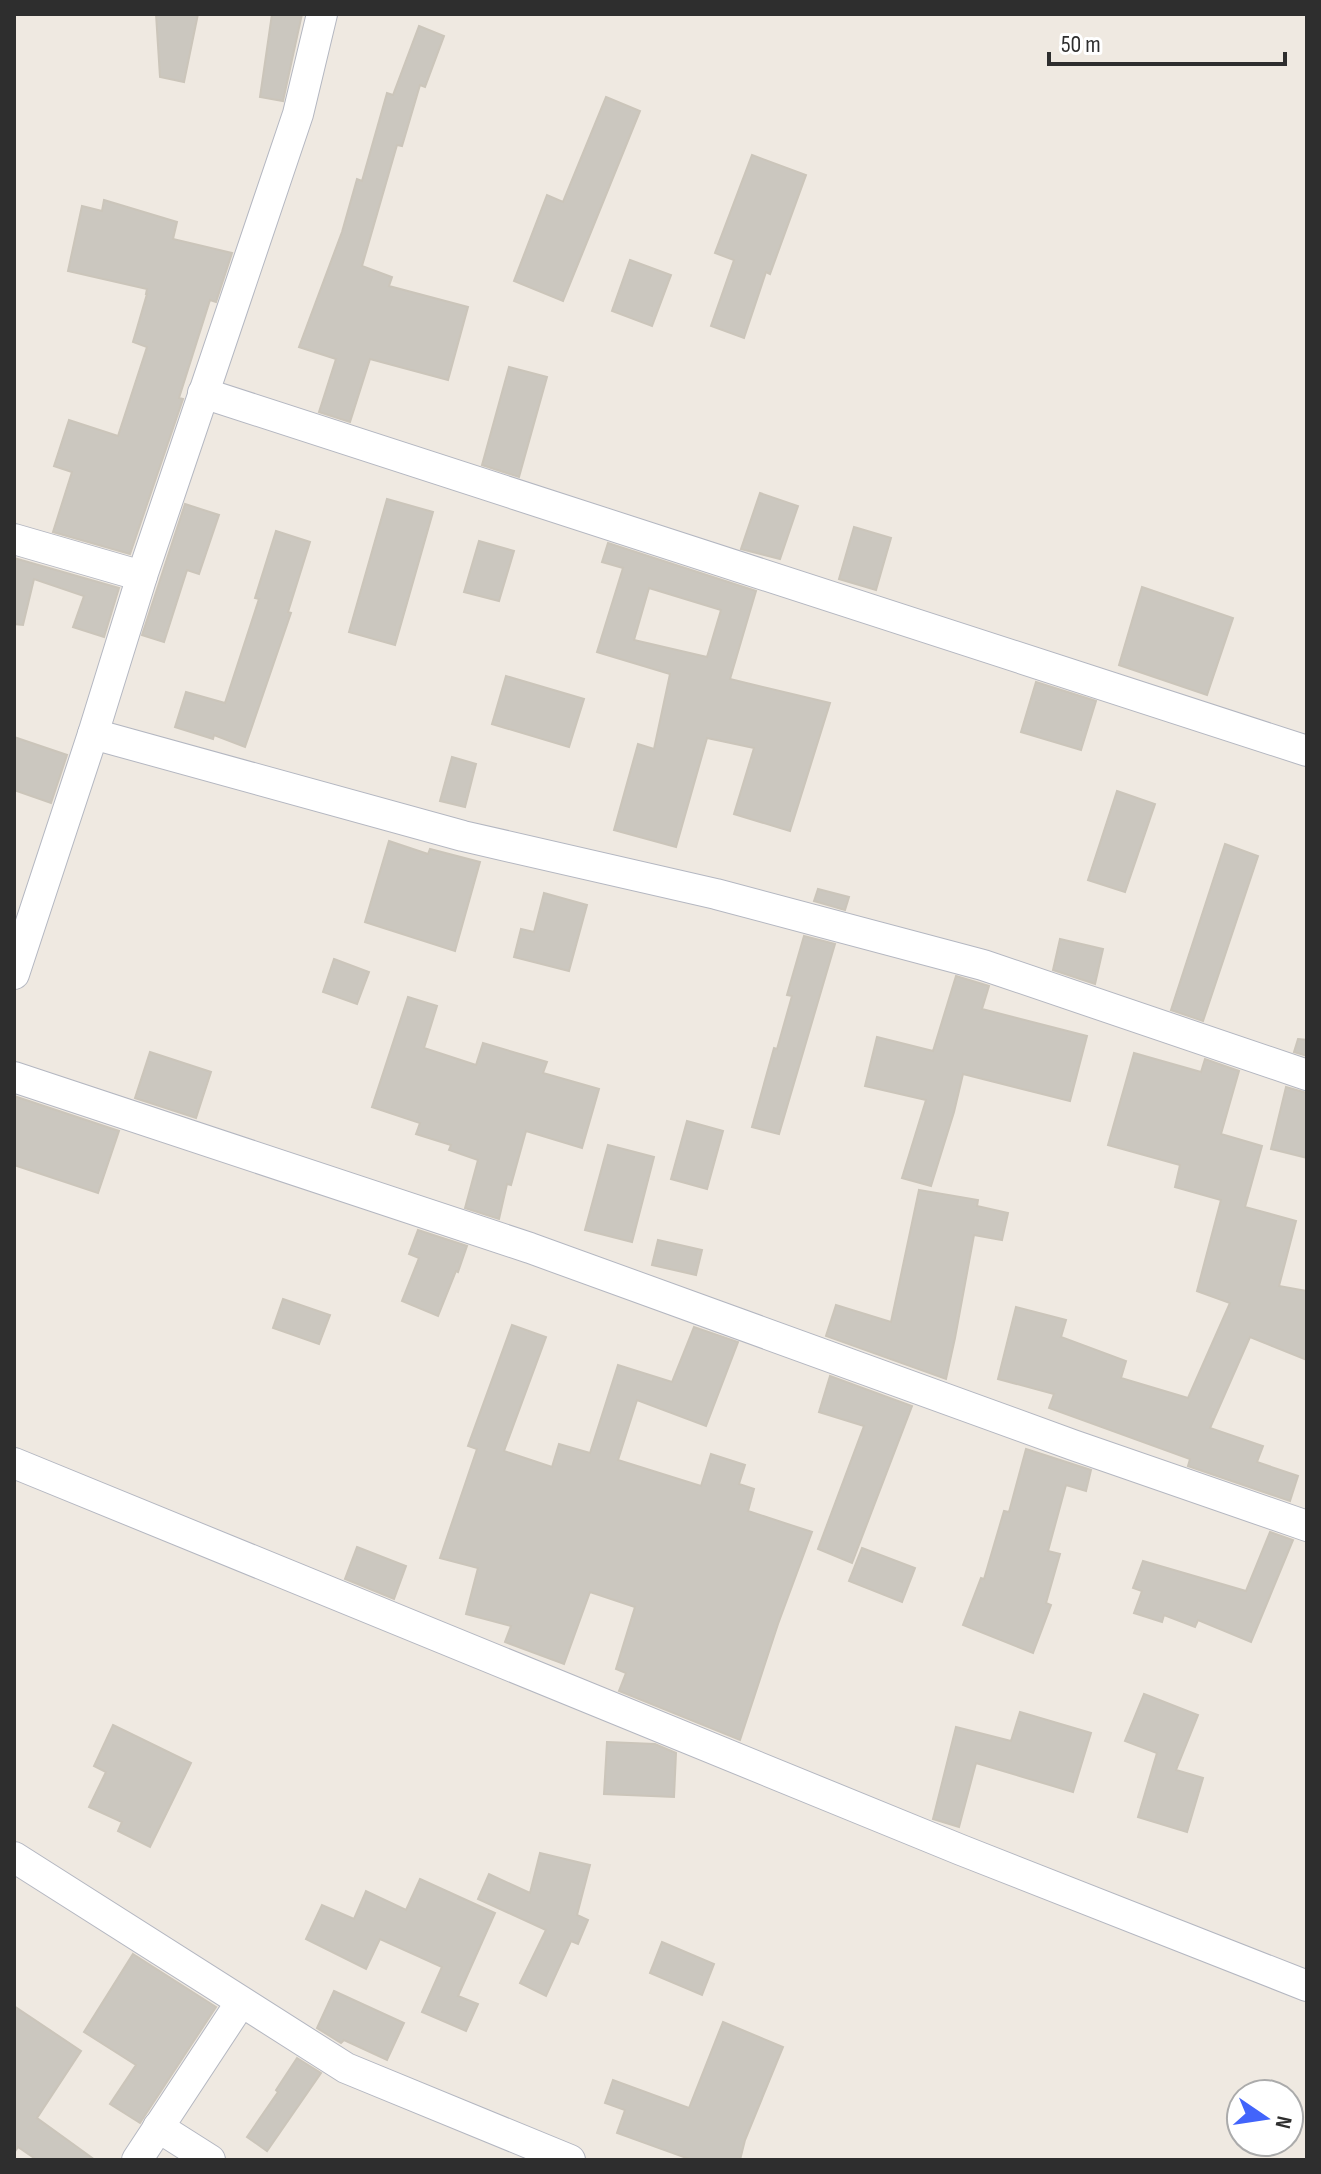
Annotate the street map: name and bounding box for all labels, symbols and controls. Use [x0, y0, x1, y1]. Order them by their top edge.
scale bar [1049, 16, 1285, 66]
text: 50 m [1061, 30, 1101, 59]
north arrow [1225, 2078, 1305, 2158]
text: N [1269, 2113, 1298, 2131]

